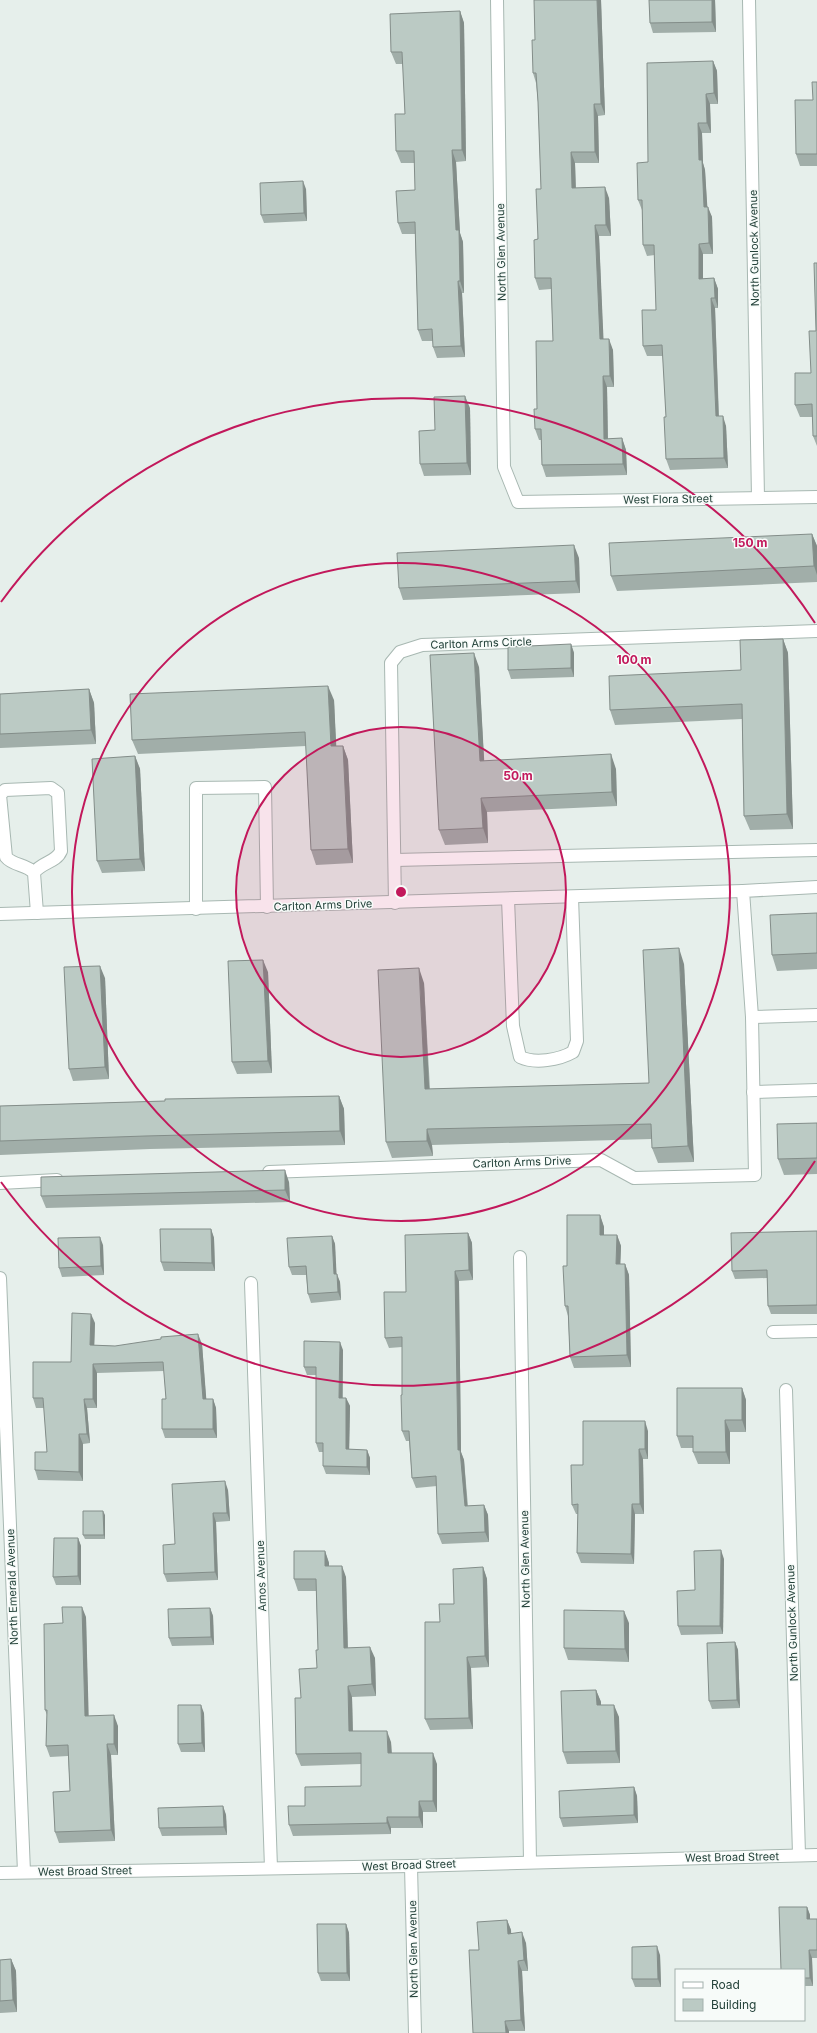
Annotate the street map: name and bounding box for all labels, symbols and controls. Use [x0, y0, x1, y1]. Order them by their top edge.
street label: North Gunlock Avenue [746, 189, 762, 307]
street label: North Glen Avenue [493, 203, 509, 301]
street label: West Flora Street [623, 491, 713, 507]
text: 150 m [733, 535, 767, 550]
street label: Carlton Arms Circle [430, 634, 532, 652]
text: 100 m [616, 652, 652, 667]
text: 50 m [503, 768, 533, 783]
centre of rings [394, 885, 408, 899]
street label: Carlton Arms Drive [273, 896, 373, 914]
street label: Carlton Arms Drive [472, 1153, 572, 1171]
street label: North Glen Avenue [517, 1510, 533, 1608]
street label: North Emerald Avenue [3, 1529, 21, 1645]
street label: Amos Avenue [253, 1540, 269, 1612]
street label: North Gunlock Avenue [783, 1564, 801, 1682]
street label: West Broad Street [685, 1849, 780, 1865]
street label: West Broad Street [362, 1856, 457, 1874]
street label: West Broad Street [38, 1863, 133, 1879]
street label: North Glen Avenue [405, 1900, 421, 1998]
legend [675, 1969, 805, 2021]
text: Road [711, 1977, 740, 1992]
text: Building [711, 1997, 756, 2012]

